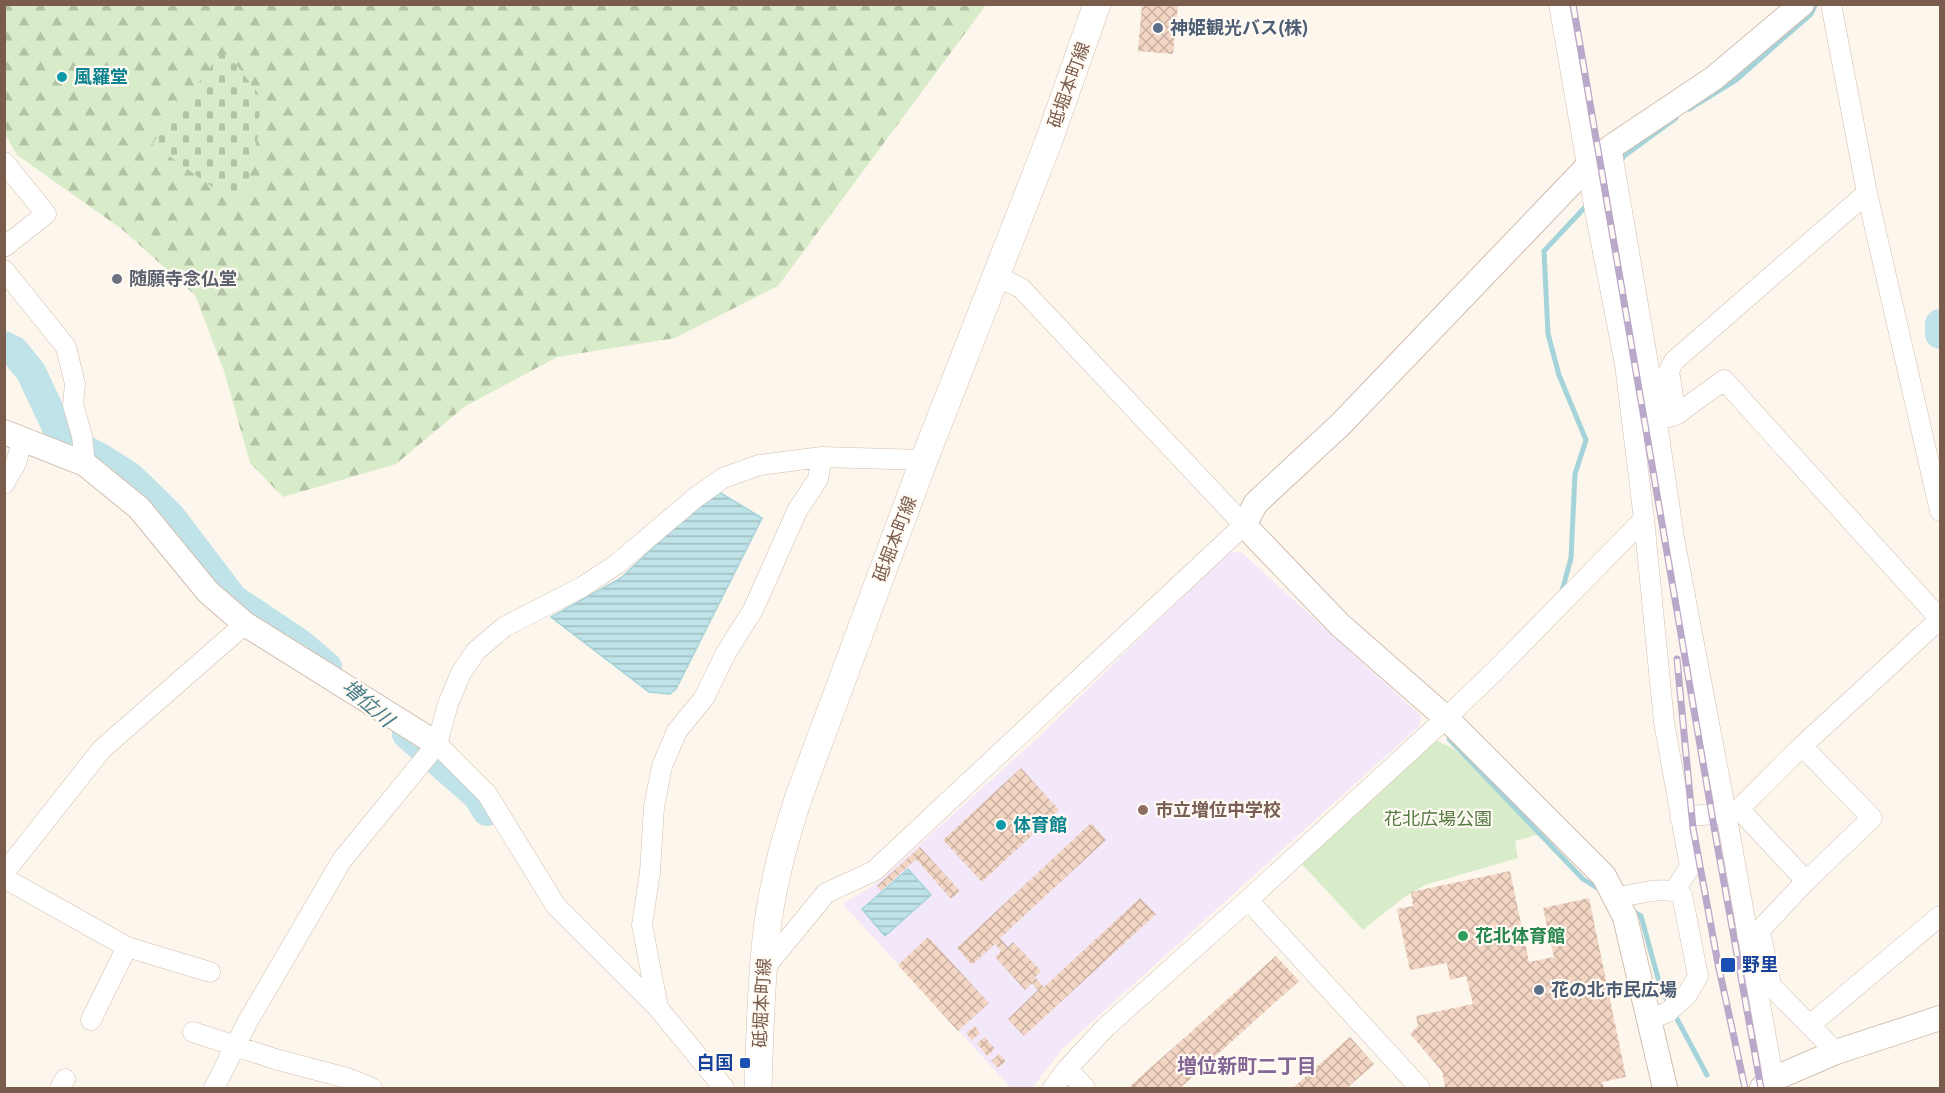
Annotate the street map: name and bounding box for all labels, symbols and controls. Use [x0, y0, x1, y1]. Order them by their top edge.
place label: 神姫観光バス(株) [1170, 17, 1308, 38]
marker: 神姫観光バス(株) [1151, 21, 1165, 35]
street label: 砥堀本町線 [1043, 39, 1093, 130]
place label: 風羅堂 [74, 66, 128, 86]
marker: 風羅堂 [55, 70, 69, 84]
place label: 随願寺念仏堂 [129, 268, 237, 288]
marker: 随願寺念仏堂 [110, 272, 124, 286]
street label: 砥堀本町線 [869, 493, 920, 584]
water label: 増位川 [338, 674, 400, 732]
place label: 市立増位中学校 [1155, 799, 1281, 819]
marker: 市立増位中学校 [1136, 803, 1150, 817]
park label: 花北広場公園 [1384, 808, 1492, 828]
place label: 体育館 [1013, 814, 1067, 834]
marker: 体育館 [994, 818, 1008, 832]
place label: 花北体育館 [1475, 925, 1565, 945]
marker: 花北体育館 [1456, 929, 1470, 943]
place label: 野里 [1742, 954, 1778, 974]
marker: 野里 [1719, 956, 1737, 974]
street label: 砥堀本町線 [749, 957, 773, 1048]
place label: 花の北市民広場 [1551, 979, 1677, 999]
marker: 花の北市民広場 [1532, 983, 1546, 997]
place label: 白国 [697, 1052, 733, 1072]
district label: 増位新町二丁目 [1177, 1054, 1317, 1077]
marker: 白国 [738, 1056, 752, 1070]

